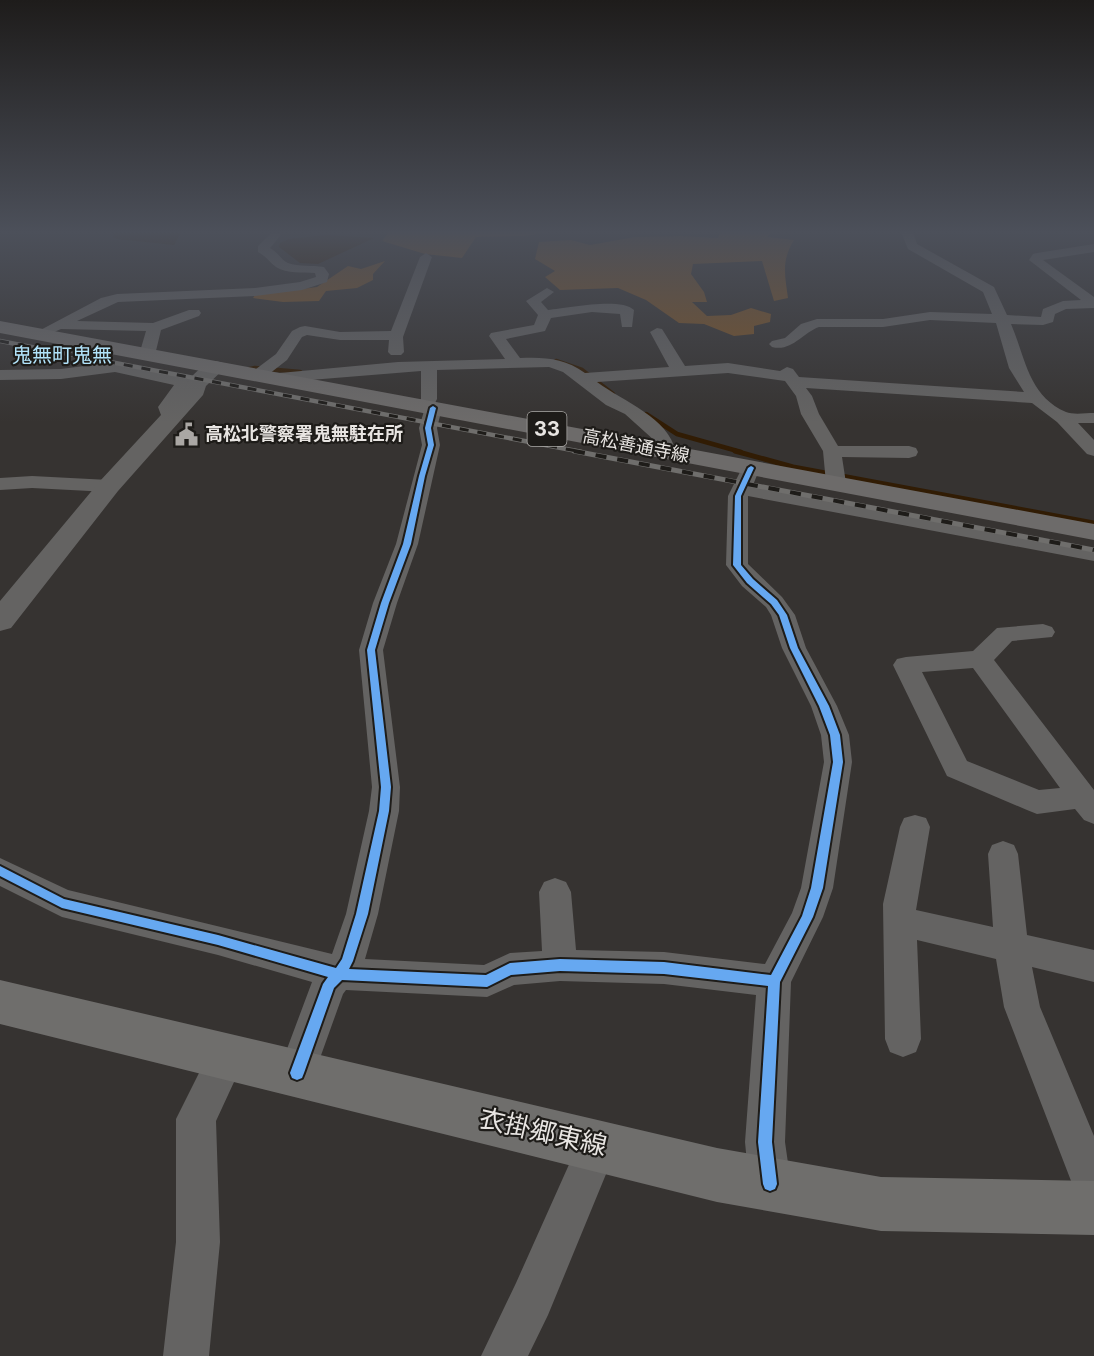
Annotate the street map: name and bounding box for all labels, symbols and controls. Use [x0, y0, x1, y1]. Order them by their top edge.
district label: 鬼無町鬼無 [12, 343, 112, 367]
road number: 33 [528, 412, 566, 446]
public building icon: 高松北警察署鬼無駐在所 [174, 421, 200, 447]
place label: 高松北警察署鬼無駐在所 [205, 423, 403, 444]
street label: 高松善通寺線 [581, 425, 691, 466]
street label: 衣掛郷東線 [476, 1102, 610, 1161]

